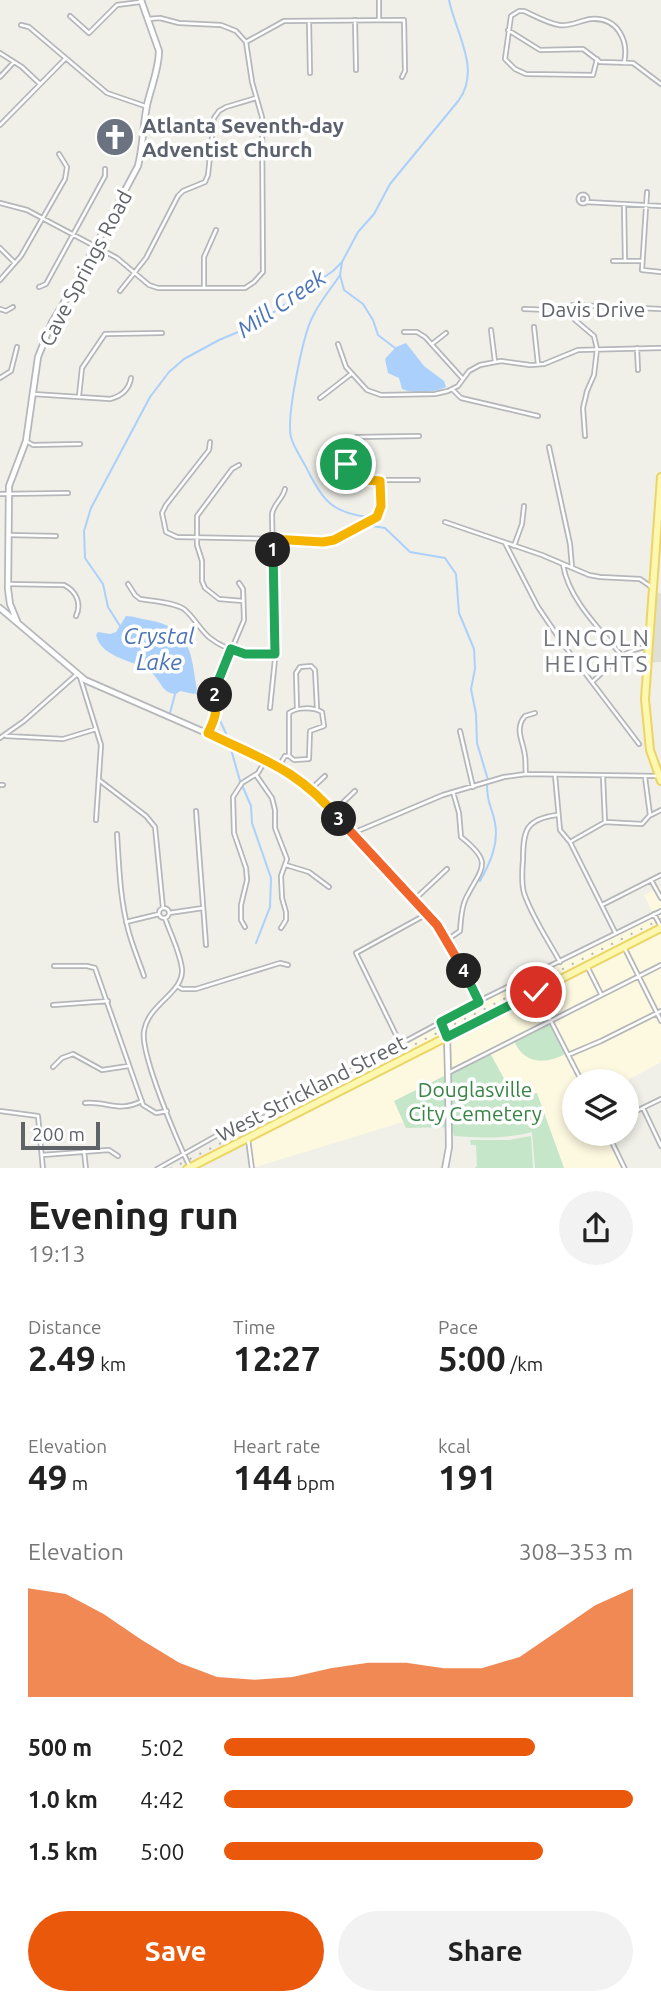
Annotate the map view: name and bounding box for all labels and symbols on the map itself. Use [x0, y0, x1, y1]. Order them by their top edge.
place label: Atlanta Seventh-day Adventist Church [142, 113, 344, 161]
church icon: Atlanta Seventh-day Adventist Church [94, 116, 136, 158]
street label: Cave Springs Road [34, 186, 136, 350]
water label: Mill Creek [232, 264, 330, 342]
street label: Davis Drive [541, 297, 645, 321]
pin [316, 434, 376, 494]
pin: 1 [256, 532, 290, 568]
water label: Crystal Lake [123, 623, 195, 674]
district label: LINCOLN HEIGHTS [543, 625, 651, 676]
pin: 2 [198, 678, 232, 712]
pin: 3 [322, 802, 356, 836]
pin: 4 [447, 954, 482, 988]
pin [506, 962, 566, 1022]
street label: West Strickland Street [212, 1030, 410, 1146]
park label: Douglasville City Cemetery [408, 1077, 542, 1125]
scale bar [21, 1120, 100, 1151]

